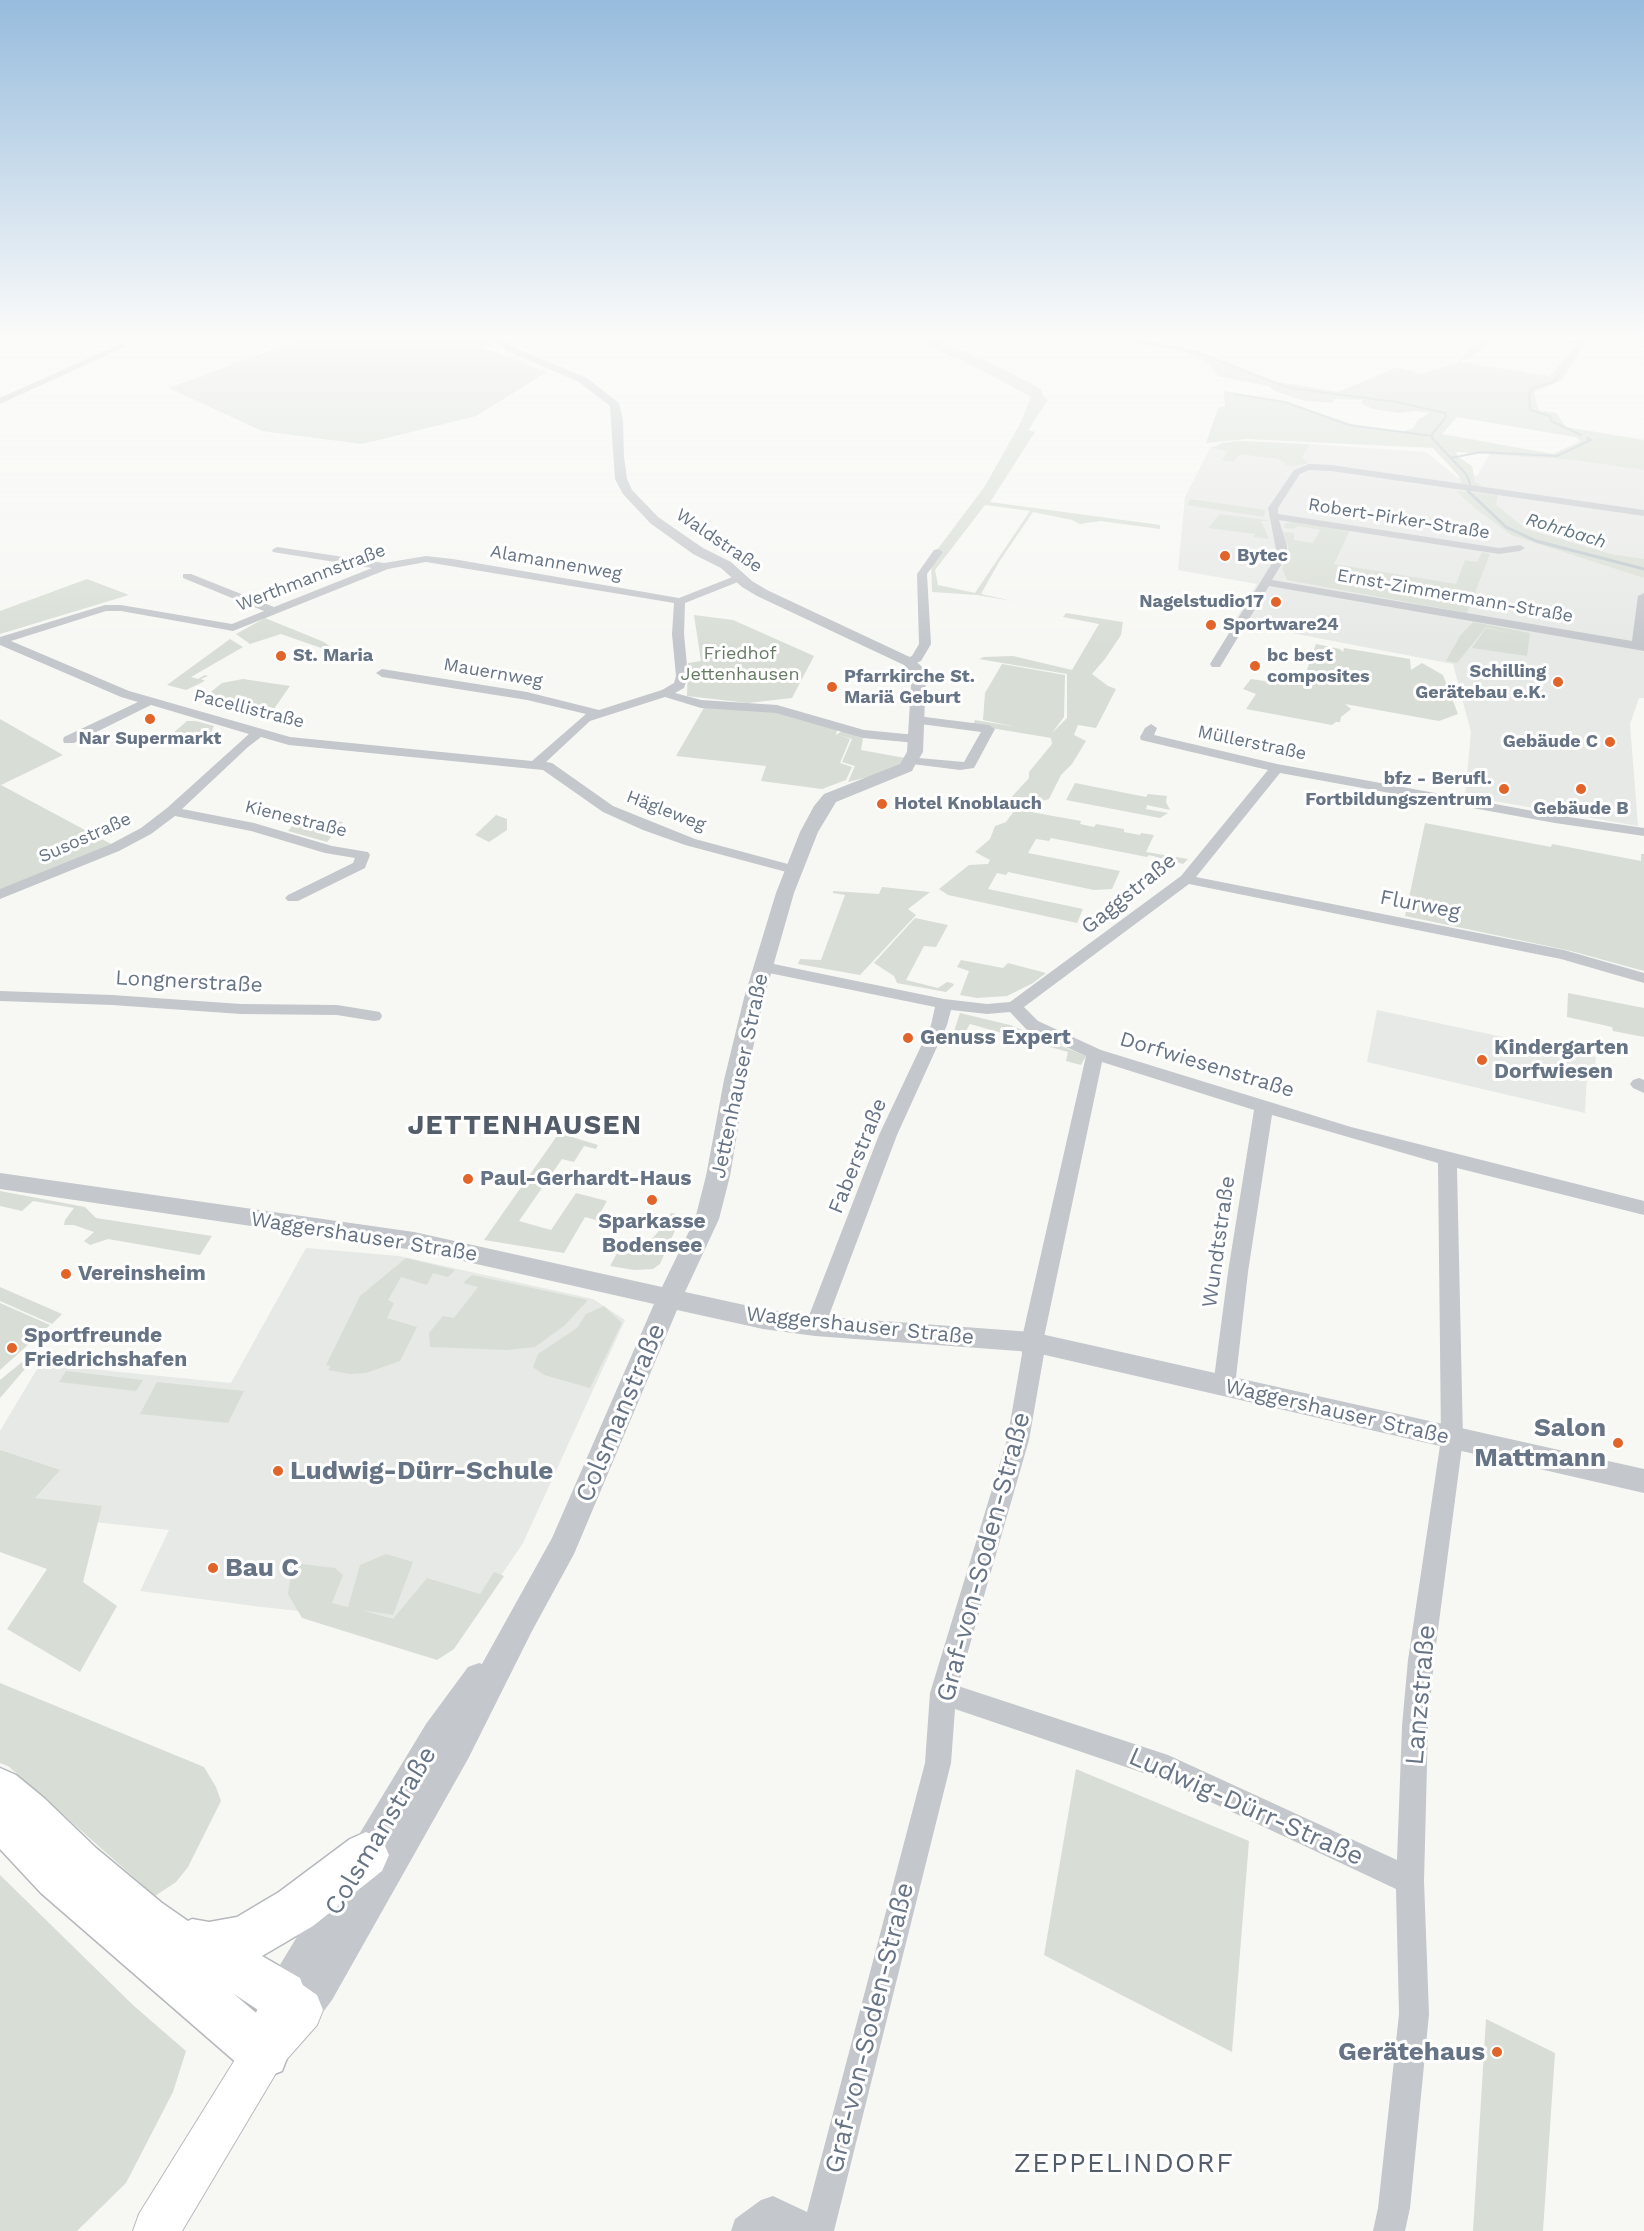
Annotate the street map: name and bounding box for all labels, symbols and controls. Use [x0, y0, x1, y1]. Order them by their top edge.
street label: Robert-Pirker-Straße [1307, 494, 1491, 544]
street label: Waldstraße [672, 504, 766, 578]
water label: Rohrbach [1523, 509, 1609, 553]
street label: Werthmannstraße [233, 540, 389, 616]
street label: Alamannenweg [488, 541, 624, 585]
place label: Bytec [1237, 545, 1288, 567]
marker: Bytec [1218, 549, 1232, 563]
street label: Ernst-Zimmermann-Straße [1335, 565, 1575, 627]
place label: Nagelstudio17 [1139, 591, 1264, 613]
marker: Nagelstudio17 [1269, 595, 1283, 609]
place label: Sportware24 [1223, 614, 1339, 636]
marker: Sportware24 [1204, 618, 1218, 632]
park label: Friedhof Jettenhausen [680, 643, 800, 686]
place label: St. Maria [293, 645, 373, 667]
place label: bc best composites [1267, 645, 1370, 688]
marker: St. Maria [274, 649, 288, 663]
street label: Mauernweg [442, 654, 544, 692]
marker: bc best composites [1248, 659, 1262, 673]
place label: Schilling Gerätebau e.K. [1415, 661, 1546, 704]
place label: Pfarrkirche St. Mariä Geburt [844, 666, 975, 708]
marker: Schilling Gerätebau e.K. [1551, 675, 1565, 689]
marker: Pfarrkirche St. Mariä Geburt [825, 680, 839, 694]
street label: Pacellistraße [191, 685, 307, 733]
marker: Nar Supermarkt [143, 712, 157, 726]
street label: Müllerstraße [1196, 721, 1308, 765]
place label: Nar Supermarkt [79, 728, 221, 750]
place label: Gebäude C [1503, 731, 1598, 753]
marker: Gebäude C [1603, 735, 1617, 749]
place label: bfz - Berufl. Fortbildungszentrum [1305, 768, 1492, 810]
marker: bfz - Berufl. Fortbildungszentrum [1497, 782, 1511, 796]
marker: Gebäude B [1574, 782, 1588, 796]
street label: Hägleweg [623, 786, 709, 836]
place label: Hotel Knoblauch [894, 793, 1042, 815]
street label: Kienestraße [243, 796, 349, 842]
marker: Hotel Knoblauch [875, 797, 889, 811]
place label: Gebäude B [1533, 798, 1629, 820]
street label: Susostraße [36, 808, 134, 868]
street label: Gaggstraße [1077, 848, 1181, 940]
street label: Flurweg [1378, 885, 1462, 925]
street label: Longnerstraße [115, 966, 263, 998]
street label: Jettenhauser Straße [706, 971, 774, 1181]
place label: Genuss Expert [920, 1025, 1071, 1051]
street label: Dorfwiesenstraße [1117, 1026, 1297, 1104]
marker: Genuss Expert [901, 1031, 915, 1045]
place label: Kindergarten Dorfwiesen [1494, 1035, 1629, 1085]
marker: Kindergarten Dorfwiesen [1475, 1053, 1489, 1067]
street label: Faberstraße [823, 1095, 893, 1217]
district label: JETTENHAUSEN [407, 1110, 643, 1142]
place label: Paul-Gerhardt-Haus [480, 1166, 692, 1192]
marker: Paul-Gerhardt-Haus [461, 1172, 475, 1186]
street label: Wundtstraße [1197, 1174, 1241, 1310]
marker: Sparkasse Bodensee [645, 1193, 659, 1207]
street label: Waggershauser Straße [249, 1207, 479, 1267]
place label: Sparkasse Bodensee [598, 1209, 706, 1259]
place label: Vereinsheim [78, 1261, 206, 1287]
marker: Vereinsheim [59, 1267, 73, 1281]
street label: Waggershauser Straße [745, 1301, 975, 1351]
street label: Colsmanstraße [569, 1319, 673, 1507]
place label: Sportfreunde Friedrichshafen [24, 1323, 187, 1373]
marker: Sportfreunde Friedrichshafen [5, 1341, 19, 1355]
street label: Waggershauser Straße [1223, 1374, 1451, 1450]
street label: Graf-von-Soden-Straße [930, 1409, 1038, 1705]
place label: Salon Mattmann [1474, 1412, 1606, 1474]
marker: Salon Mattmann [1611, 1436, 1625, 1450]
place label: Ludwig-Dürr-Schule [290, 1455, 553, 1487]
marker: Ludwig-Dürr-Schule [271, 1464, 285, 1478]
place label: Bau C [225, 1552, 299, 1584]
marker: Bau C [206, 1561, 220, 1575]
street label: Lanzstraße [1399, 1623, 1443, 1767]
street label: Colsmanstraße [318, 1741, 444, 1921]
street label: Ludwig-Dürr-Straße [1124, 1741, 1368, 1873]
street label: Graf-von-Soden-Straße [819, 1879, 921, 2177]
place label: Gerätehaus [1338, 2036, 1485, 2068]
marker: Gerätehaus [1490, 2045, 1504, 2059]
district label: ZEPPELINDORF [1014, 2148, 1234, 2180]

